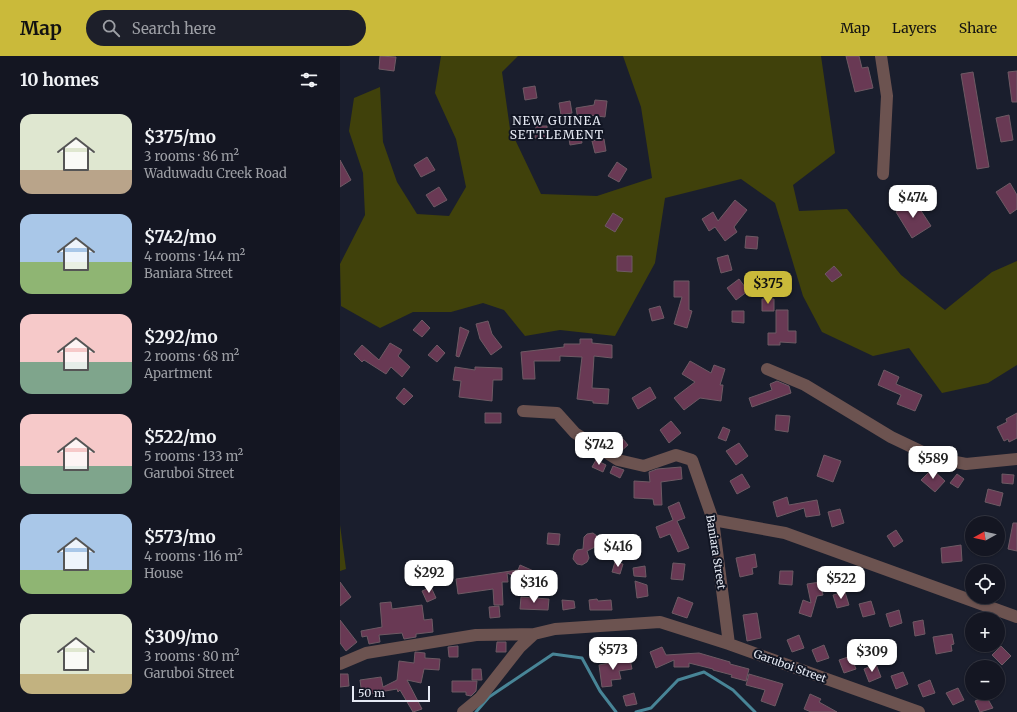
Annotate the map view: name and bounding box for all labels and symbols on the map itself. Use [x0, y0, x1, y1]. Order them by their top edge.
district label: NEW GUINEA SETTLEMENT [510, 113, 604, 142]
pin: $474 [889, 185, 937, 219]
pin: $375 [744, 271, 792, 305]
pin: $742 [575, 432, 623, 466]
pin: $589 [909, 446, 957, 480]
street label: Baniara Street [703, 514, 729, 591]
north arrow [965, 516, 1005, 556]
pin: $416 [594, 534, 642, 568]
pin: $292 [405, 560, 453, 594]
pin: $522 [817, 566, 865, 600]
pin: $316 [510, 570, 558, 604]
pin: $573 [589, 637, 637, 671]
pin: $309 [848, 639, 896, 673]
street label: Garuboi Street [752, 646, 829, 686]
scale bar [352, 684, 430, 703]

